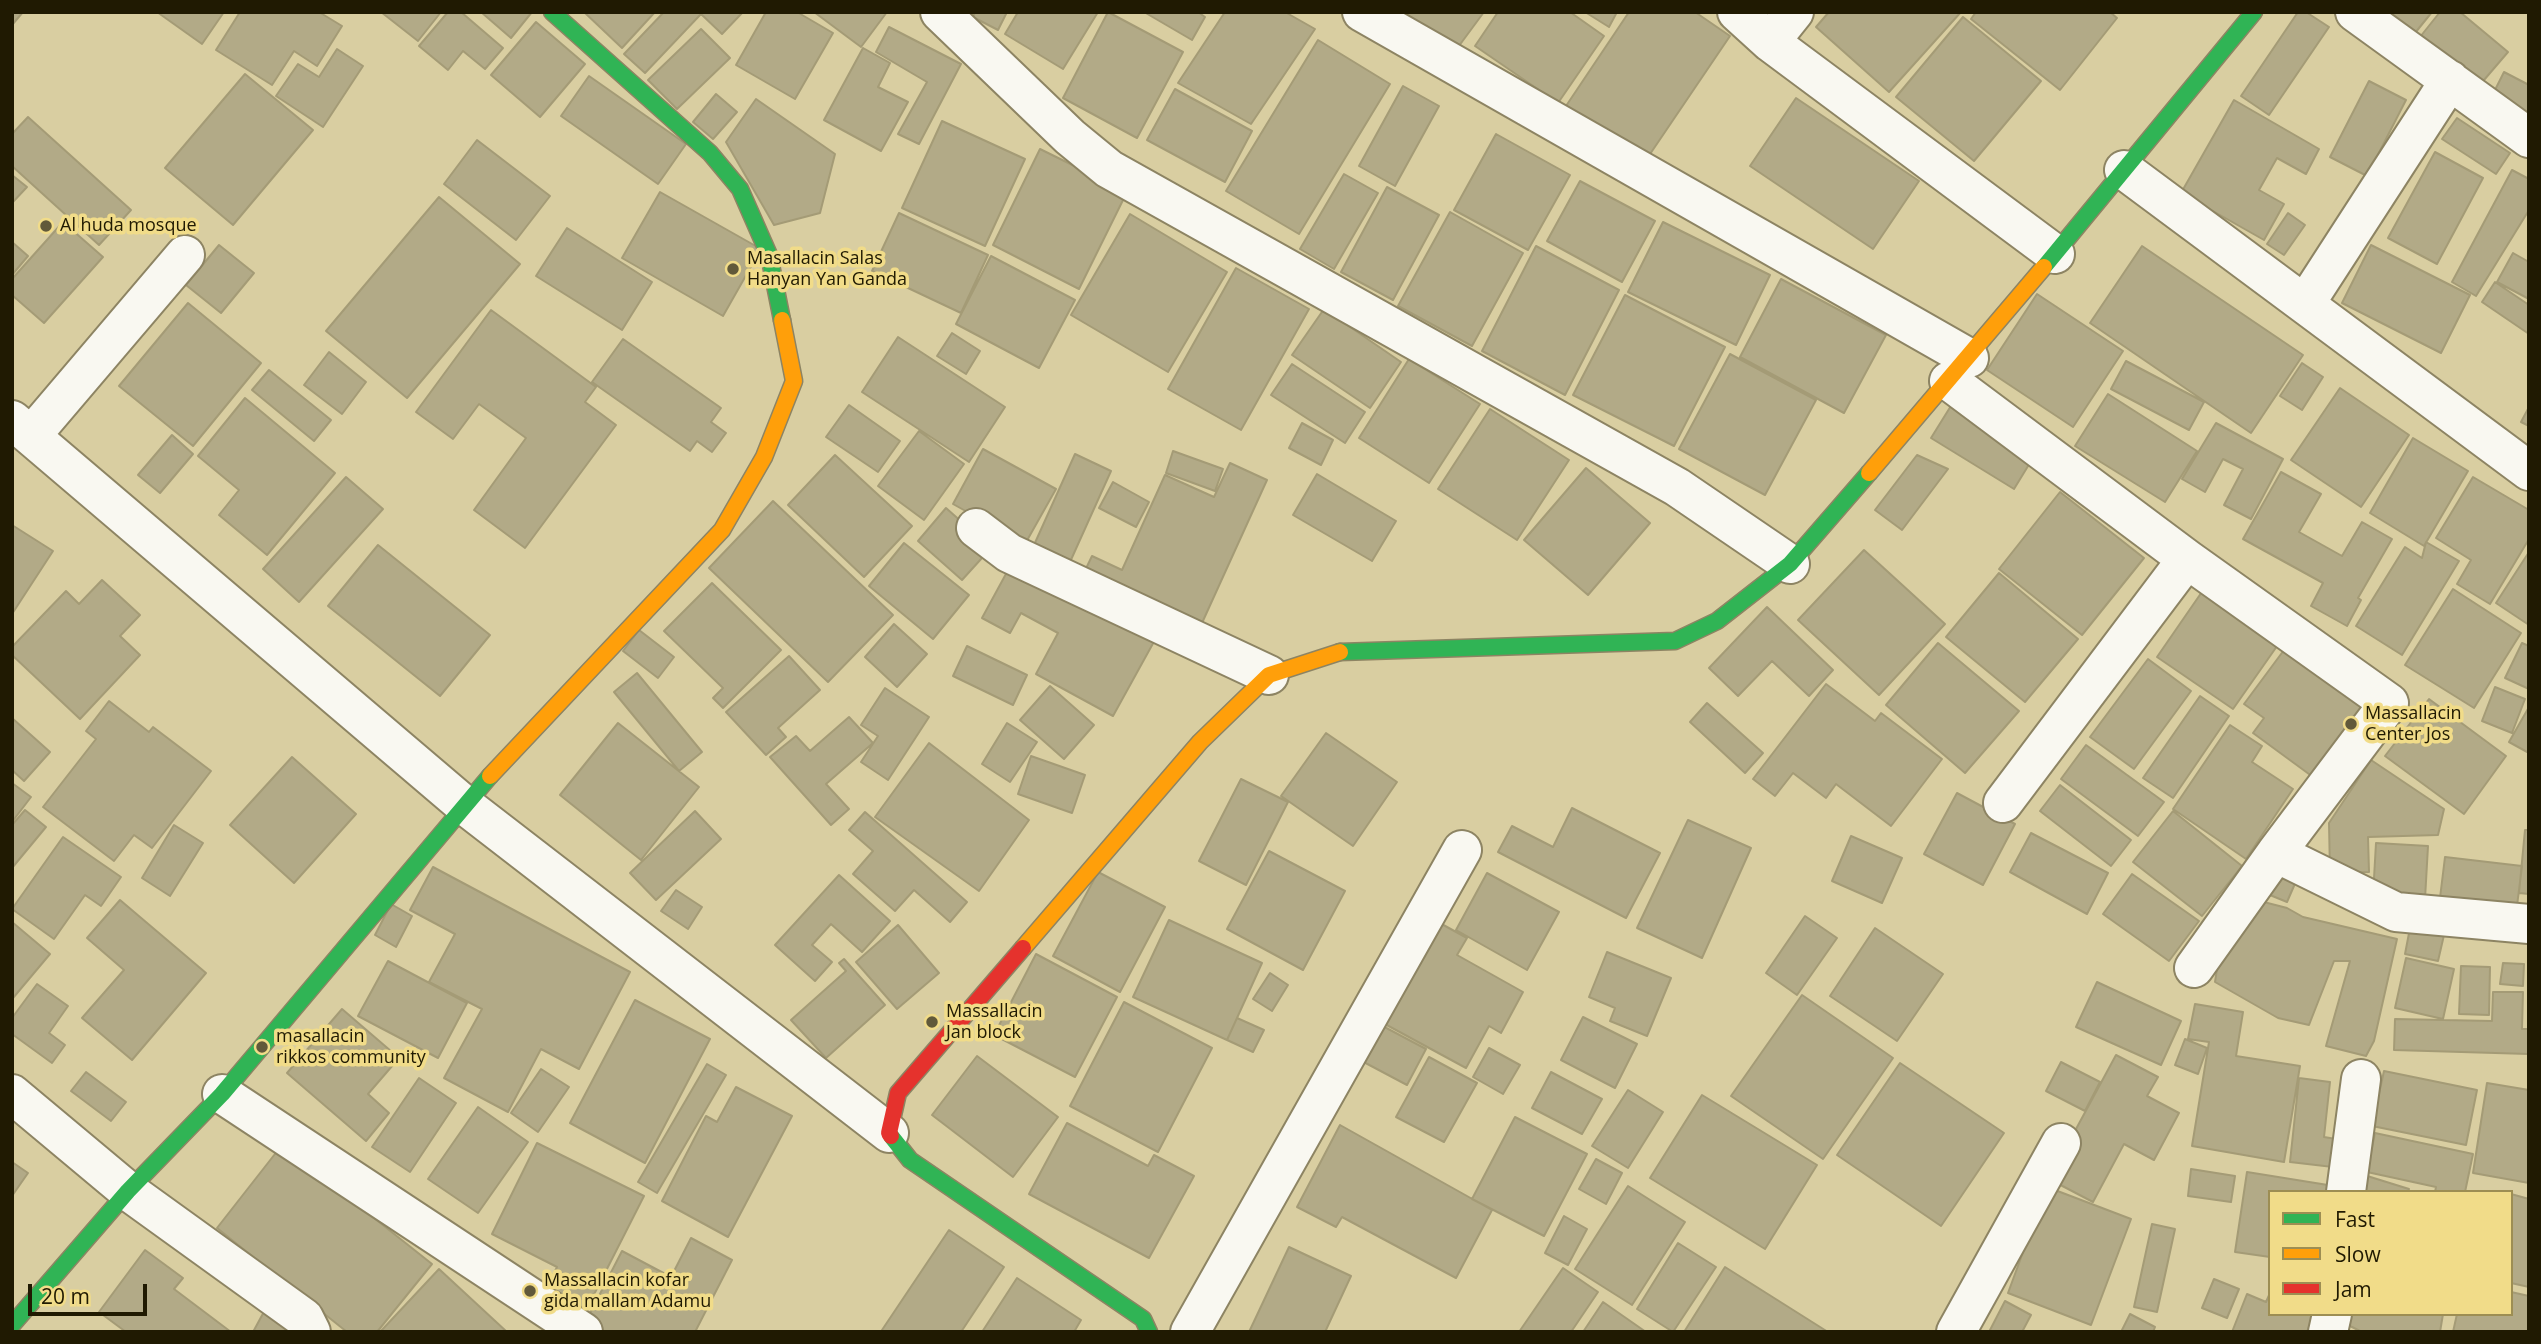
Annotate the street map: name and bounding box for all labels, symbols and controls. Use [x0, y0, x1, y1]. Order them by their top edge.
place label: Al huda mosque [60, 215, 197, 237]
marker: Al huda mosque [38, 218, 54, 234]
place label: Masallacin Salas Hanyan Yan Ganda [747, 248, 907, 290]
marker: Masallacin Salas Hanyan Yan Ganda [725, 261, 741, 277]
place label: Massallacin Center Jos [2365, 703, 2462, 746]
marker: Massallacin Center Jos [2343, 716, 2359, 732]
place label: Massallacin Jan block [946, 1001, 1043, 1044]
marker: Massallacin Jan block [924, 1014, 940, 1030]
place label: masallacin rikkos community [276, 1026, 426, 1068]
marker: masallacin rikkos community [254, 1039, 270, 1055]
legend [2268, 1190, 2513, 1316]
text: Fast [2335, 1205, 2375, 1233]
text: Slow [2335, 1240, 2381, 1268]
scale bar [32, 1270, 150, 1314]
place label: Massallacin kofar gida mallam Adamu [544, 1270, 711, 1312]
text: Jam [2335, 1275, 2372, 1303]
text: 20 m [41, 1282, 90, 1310]
marker: Massallacin kofar gida mallam Adamu [522, 1283, 538, 1299]

